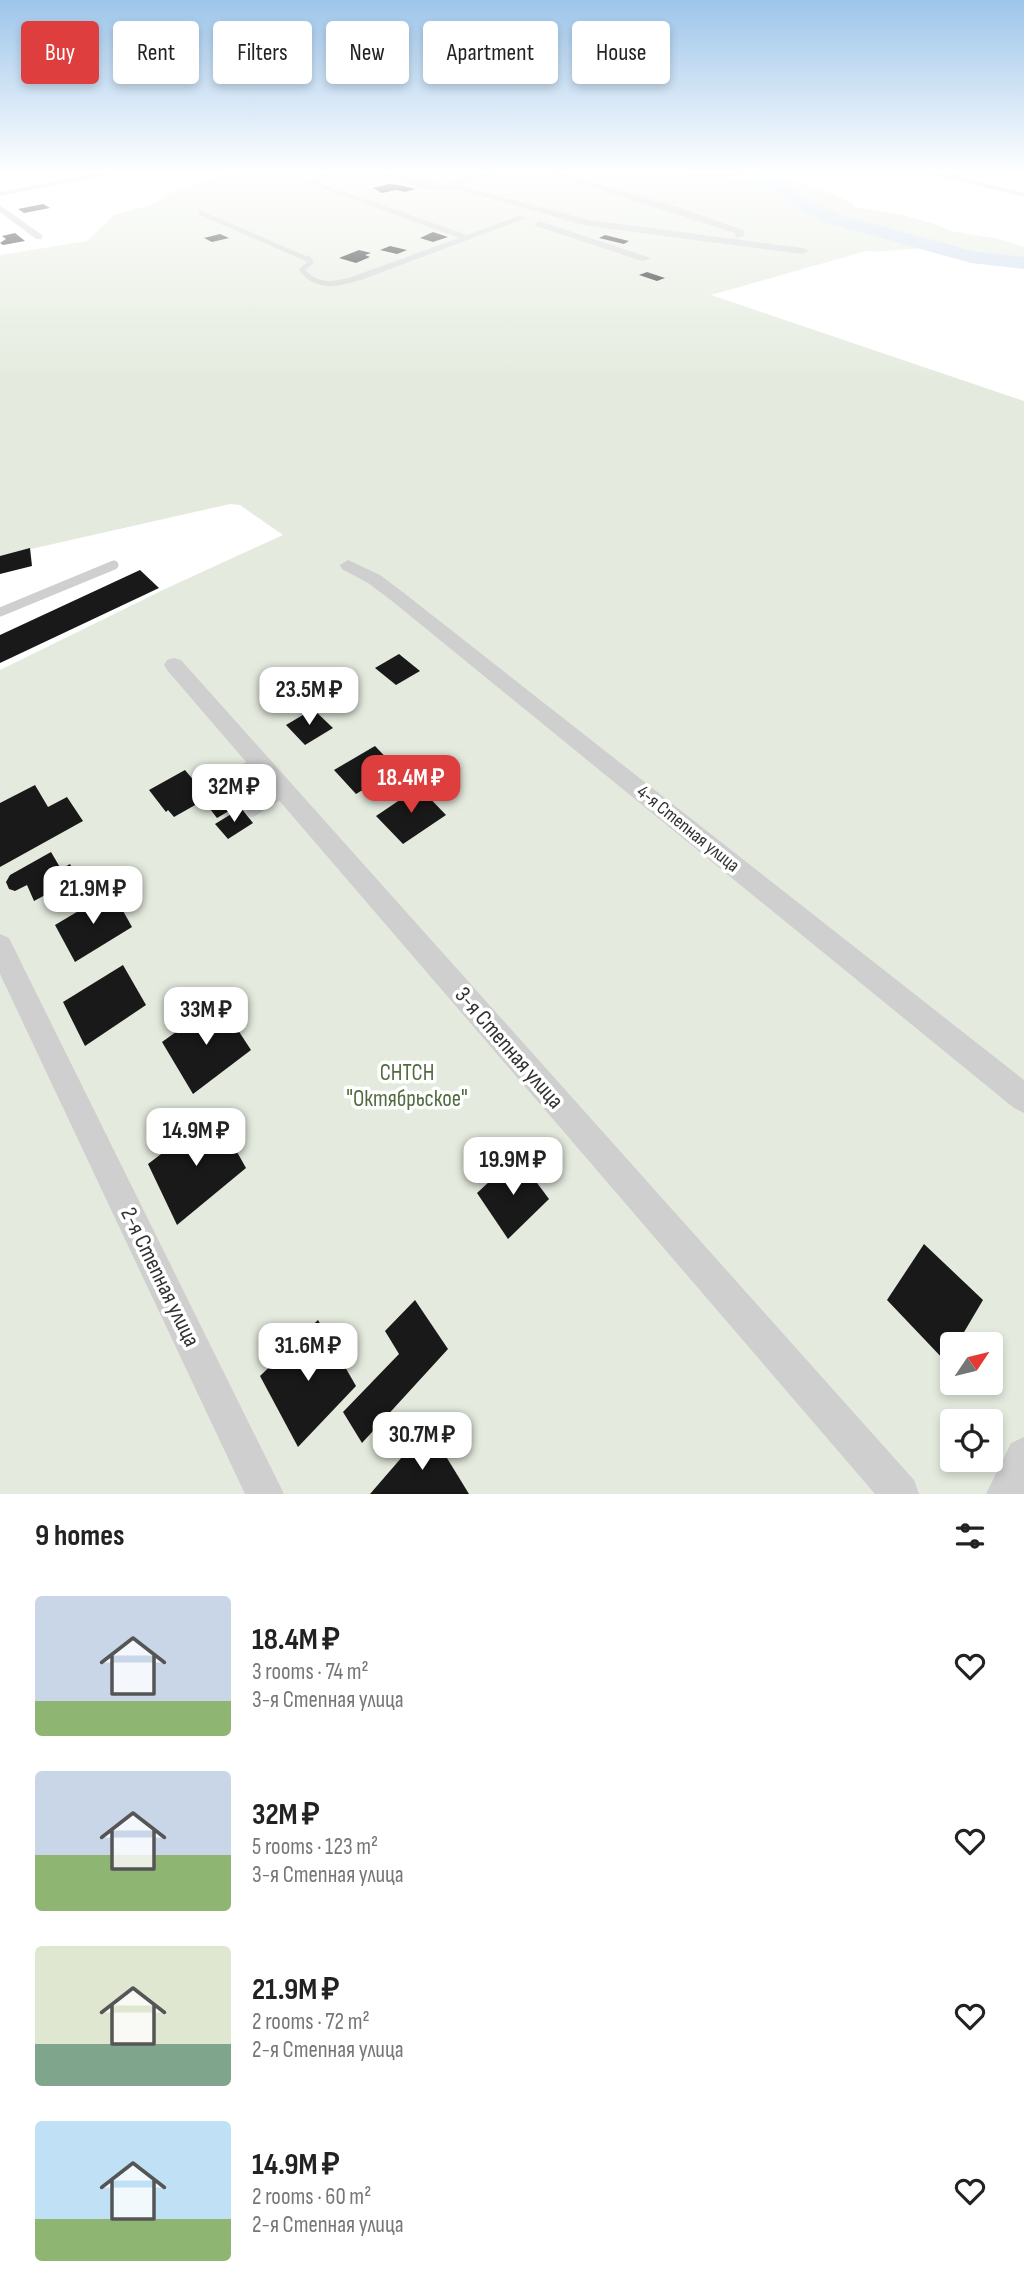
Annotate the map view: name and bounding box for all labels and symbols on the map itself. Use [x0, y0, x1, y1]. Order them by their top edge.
pin: 23.5M ₽ [244, 668, 374, 727]
pin: 18.4M ₽ [346, 756, 476, 815]
pin: 32M ₽ [185, 764, 283, 824]
street label: 4-я Степная улица [632, 781, 744, 877]
pin: 21.9M ₽ [28, 866, 158, 926]
street label: 3-я Степная улица [449, 982, 569, 1114]
pin: 33M ₽ [157, 988, 255, 1047]
park label: СНТСН "Октябрьское" [346, 1059, 468, 1113]
pin: 14.9M ₽ [131, 1108, 261, 1168]
pin: 19.9M ₽ [448, 1138, 578, 1197]
street label: 2-я Степная улица [114, 1203, 206, 1351]
pin: 31.6M ₽ [243, 1324, 373, 1383]
north arrow [940, 1332, 1003, 1395]
pin: 30.7M ₽ [357, 1412, 487, 1472]

